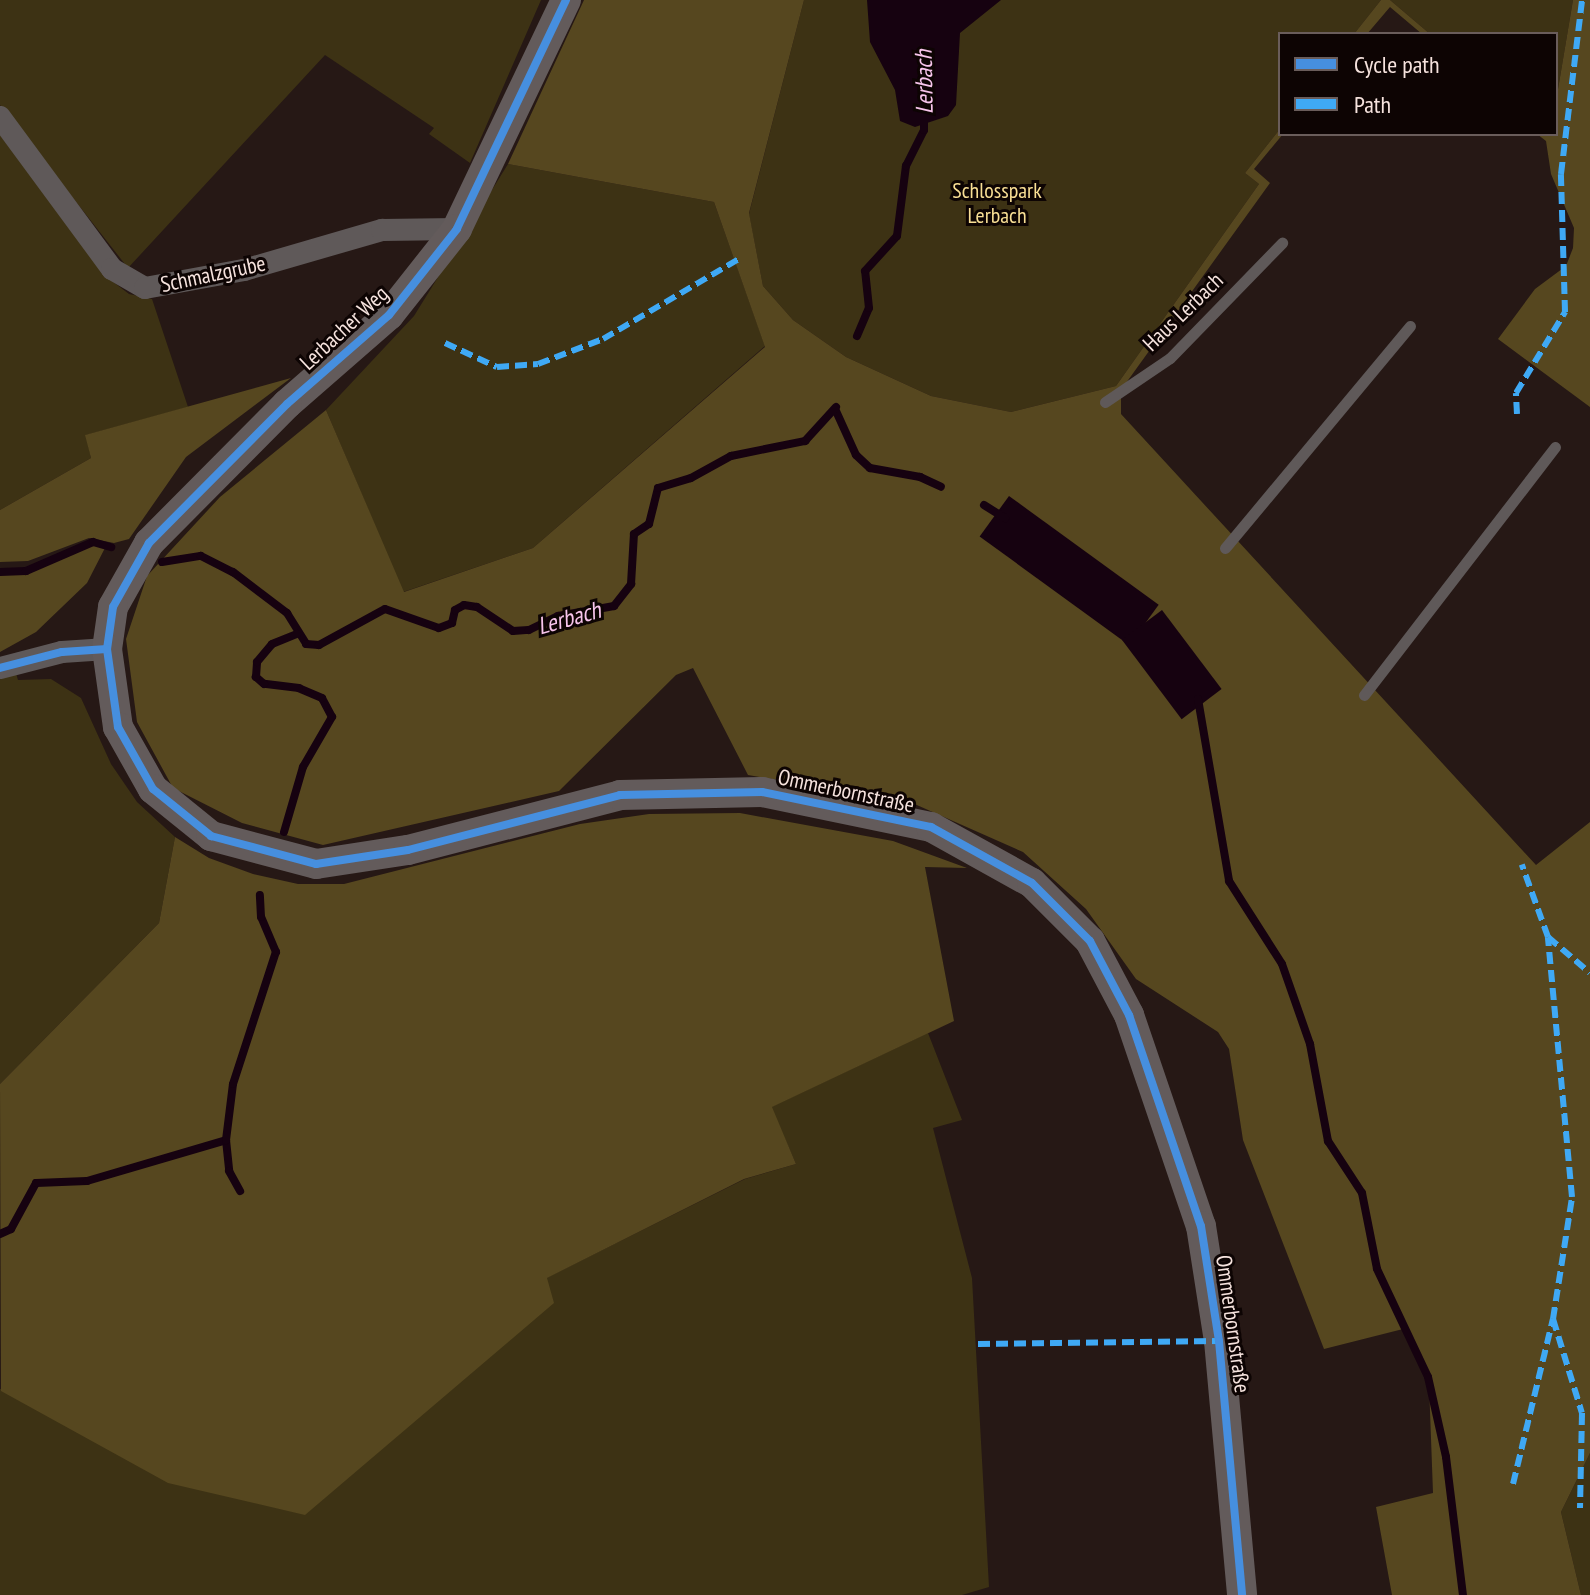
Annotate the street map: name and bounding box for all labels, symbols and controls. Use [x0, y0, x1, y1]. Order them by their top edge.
legend [1278, 32, 1558, 136]
water label: Lerbach [909, 49, 939, 115]
text: Cycle path [1354, 49, 1440, 80]
text: Path [1354, 89, 1391, 120]
park label: Schlosspark Lerbach [952, 177, 1042, 228]
street label: Schmalzgrube [158, 250, 268, 298]
street label: Haus Lerbach [1137, 267, 1229, 357]
street label: Lerbacher Weg [294, 280, 394, 376]
water label: Lerbach [534, 595, 604, 641]
street label: Ommerbornstraße [775, 764, 917, 818]
street label: Ommerbornstraße [1210, 1253, 1256, 1395]

